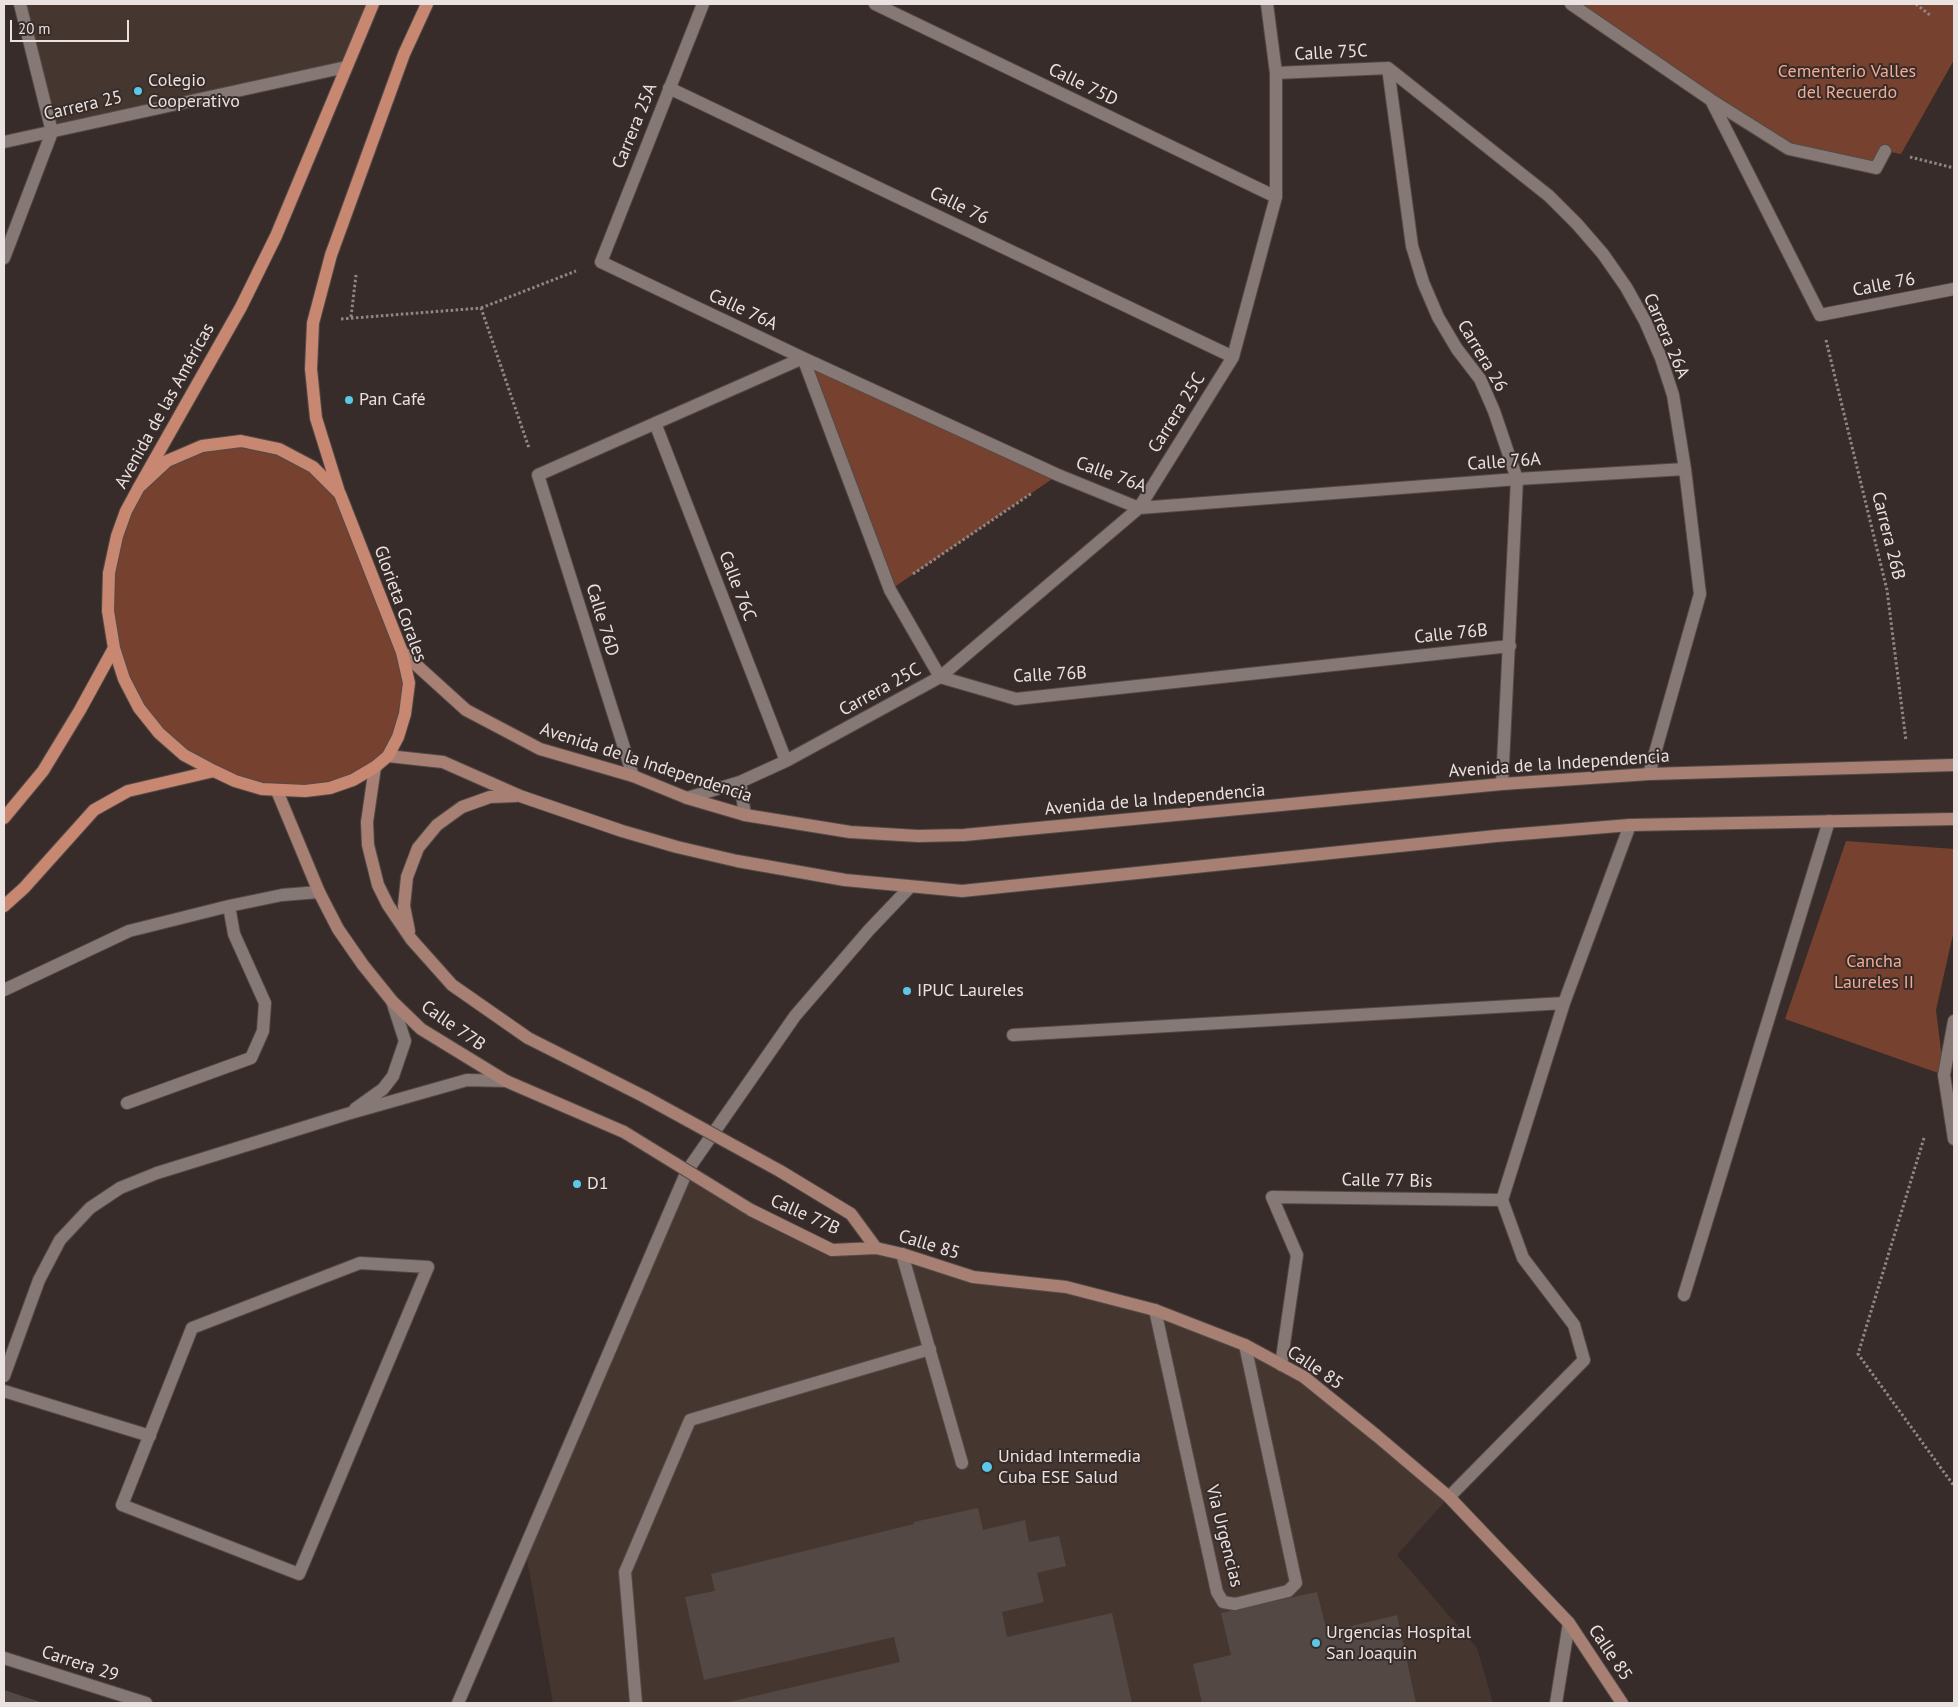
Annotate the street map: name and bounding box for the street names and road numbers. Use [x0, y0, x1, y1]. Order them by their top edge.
street label: Calle 75C [1294, 40, 1368, 66]
street label: Calle 75D [1045, 59, 1121, 111]
street label: Carrera 25A [608, 80, 662, 172]
street label: Carrera 25 [42, 87, 124, 125]
street label: Calle 76 [926, 182, 992, 230]
street label: Calle 76 [1851, 268, 1917, 302]
street label: Calle 76A [705, 285, 781, 335]
street label: Carrera 26A [1638, 290, 1694, 382]
street label: Carrera 26 [1452, 316, 1512, 396]
street label: Avenida de las Américas [111, 320, 219, 492]
street label: Carrera 25C [1144, 369, 1210, 457]
street label: Calle 76A [1467, 449, 1541, 475]
street label: Calle 76A [1073, 452, 1149, 498]
street label: Carrera 26B [1867, 490, 1909, 582]
street label: Glorieta Corales [369, 543, 431, 665]
street label: Calle 76C [714, 548, 760, 624]
street label: Calle 76D [581, 581, 623, 659]
street label: Calle 76B [1413, 619, 1489, 649]
street label: Carrera 25C [835, 659, 925, 721]
street label: Calle 76B [1013, 662, 1087, 688]
street label: Avenida de la Independencia [537, 719, 755, 807]
street label: Avenida de la Independencia [1448, 746, 1670, 782]
street label: Avenida de la Independencia [1044, 780, 1266, 820]
street label: Calle 77B [417, 996, 489, 1056]
street label: Calle 77 Bis [1341, 1169, 1433, 1193]
street label: Calle 77B [767, 1190, 843, 1240]
street label: Calle 85 [896, 1225, 962, 1265]
street label: Calle 85 [1283, 1341, 1347, 1395]
street label: Via Urgencias [1201, 1483, 1247, 1589]
street label: Calle 85 [1583, 1621, 1637, 1685]
street label: Carrera 29 [39, 1641, 121, 1687]

